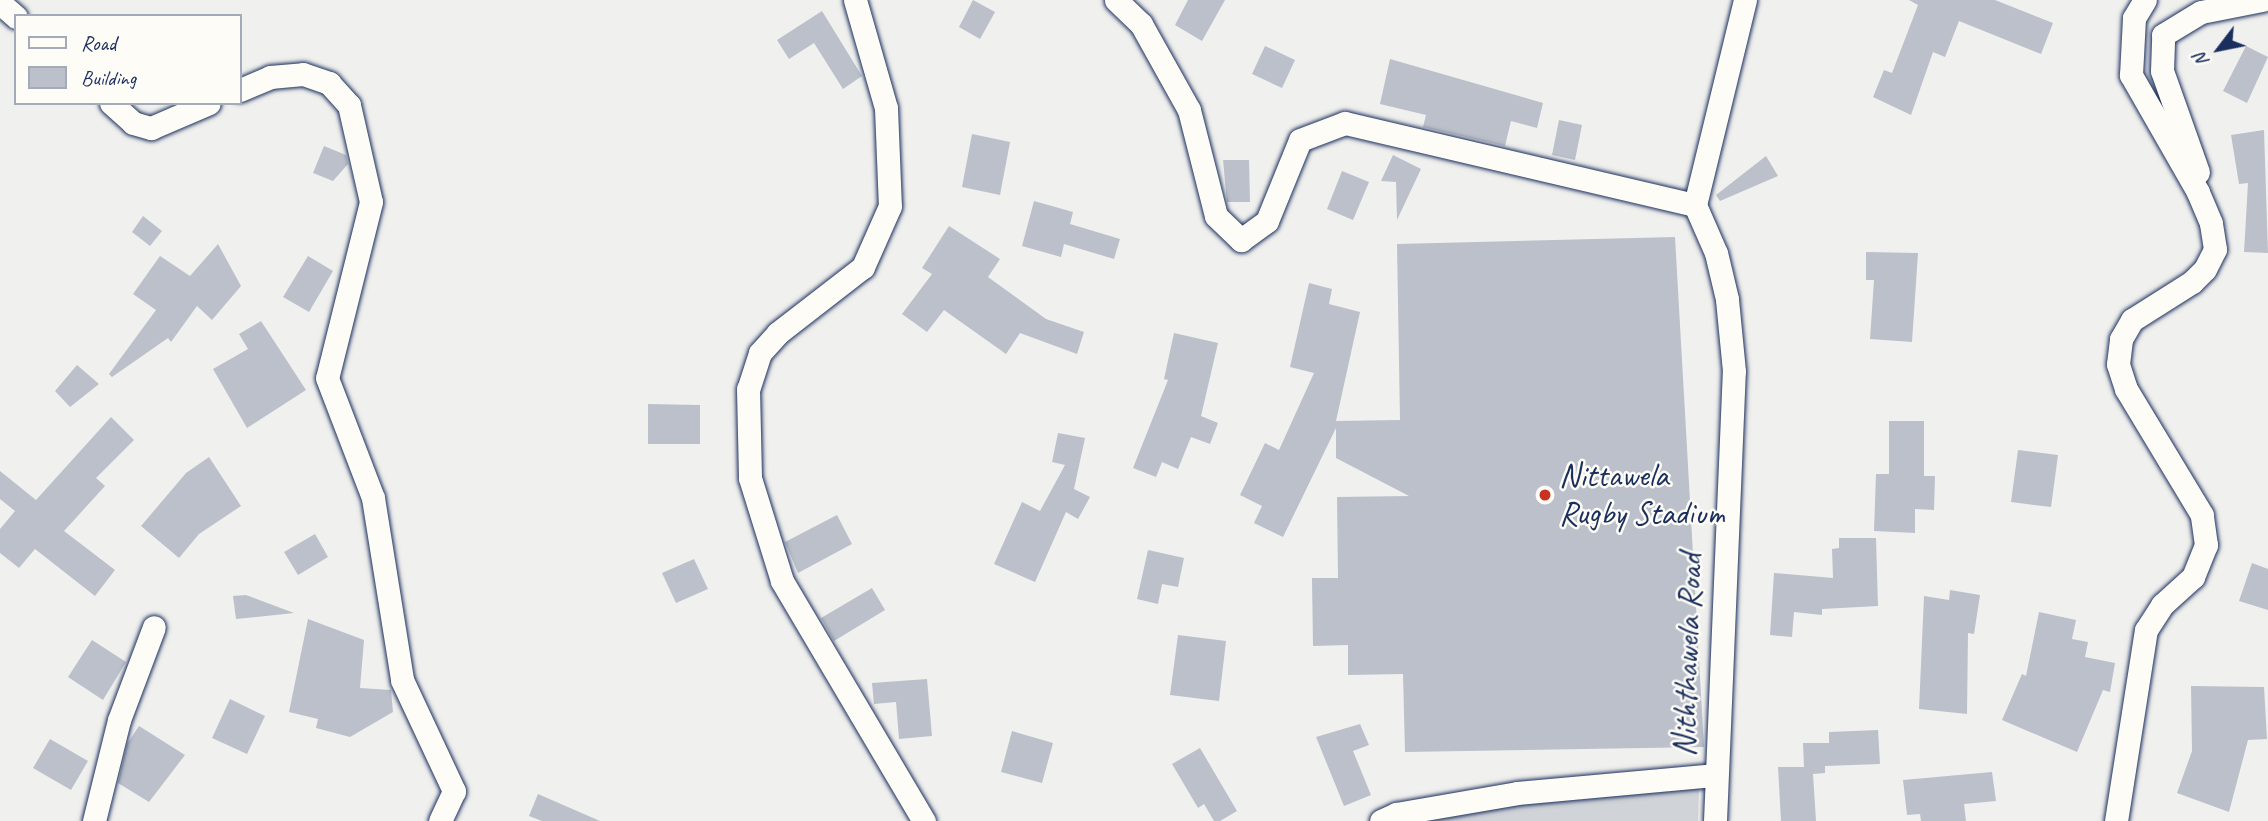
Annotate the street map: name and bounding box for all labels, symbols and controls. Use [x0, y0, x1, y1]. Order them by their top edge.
legend [14, 14, 242, 105]
north arrow [2184, 14, 2254, 84]
text: Road [81, 30, 116, 56]
text: N [2188, 49, 2214, 71]
text: Building [81, 65, 136, 91]
place label: Nittawela Rugby Stadium [1559, 456, 1725, 534]
marker: Nittawela Rugby Stadium [1537, 487, 1553, 503]
street label: Niththawela Road [1665, 553, 1711, 757]

